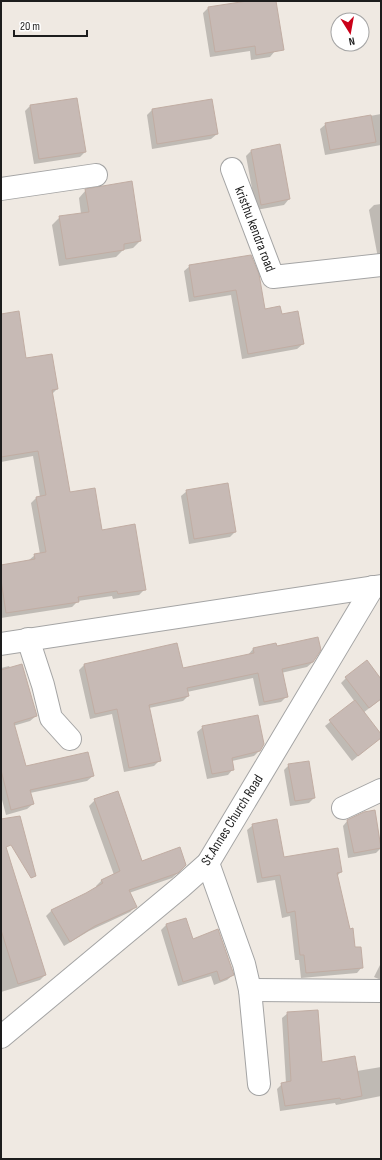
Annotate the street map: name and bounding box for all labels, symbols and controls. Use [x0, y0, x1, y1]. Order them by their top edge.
scale bar [14, 12, 87, 38]
north arrow [330, 12, 370, 52]
text: 20 m [20, 19, 40, 34]
text: N [348, 34, 356, 48]
street label: kristhu kendra road [231, 184, 279, 274]
street label: St.Annes Church Road [197, 771, 267, 869]

